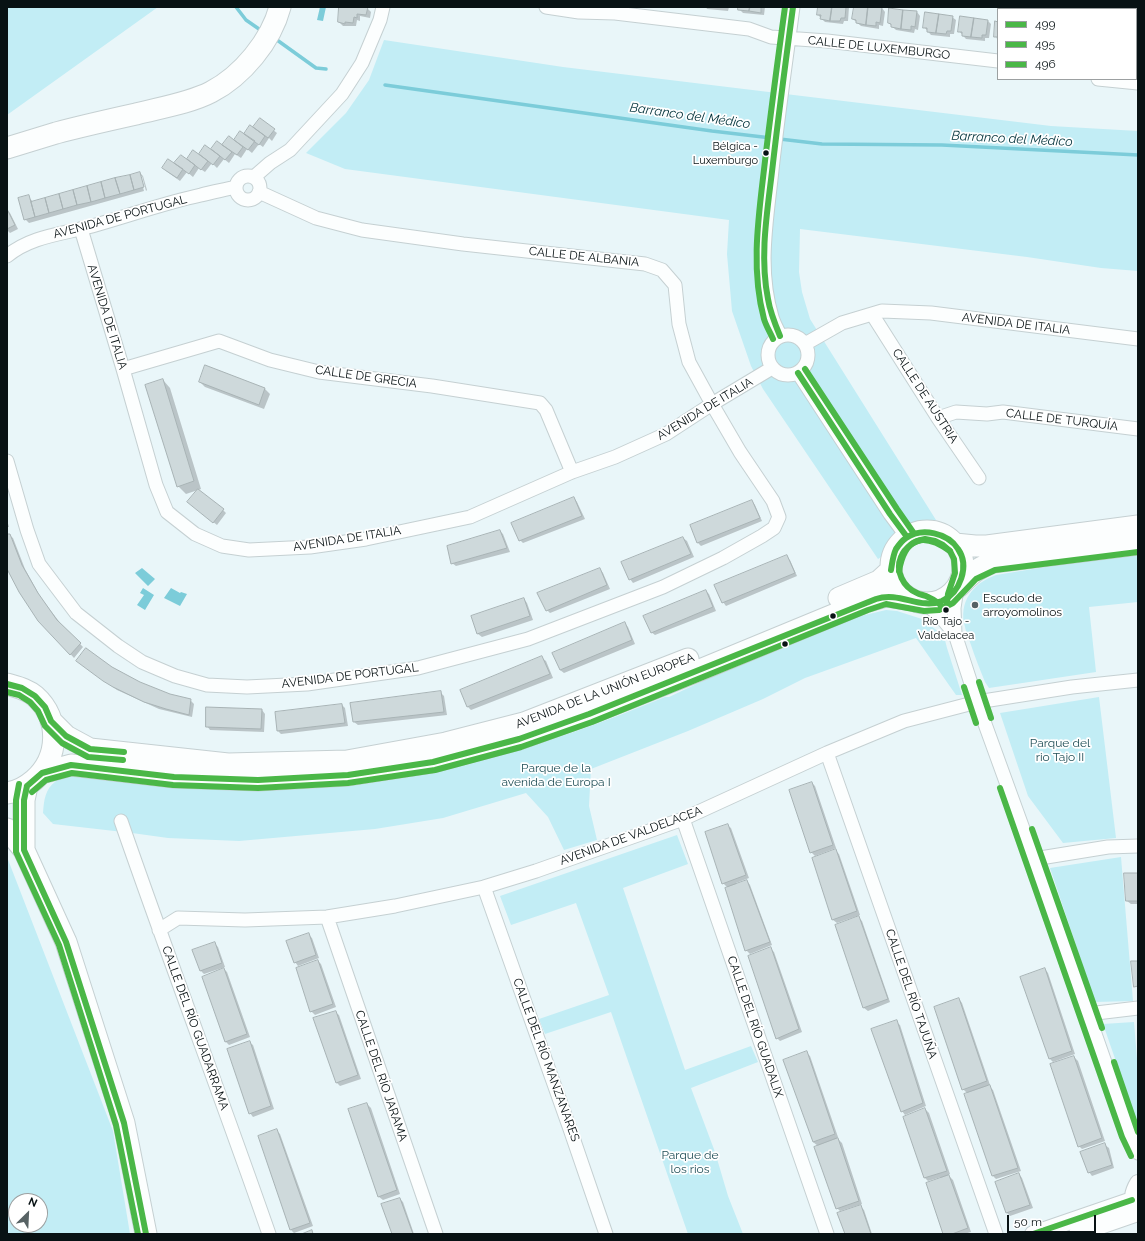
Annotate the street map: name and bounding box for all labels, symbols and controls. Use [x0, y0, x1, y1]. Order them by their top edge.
legend [997, 8, 1137, 80]
text: 499 [1035, 17, 1056, 31]
street label: CALLE DE LUXEMBURGO [807, 33, 951, 63]
text: 495 [1035, 37, 1055, 51]
text: 496 [1035, 57, 1056, 71]
water label: Barranco del Médico [629, 100, 751, 132]
water label: Barranco del Médico [951, 128, 1073, 150]
place label: Bélgica - Luxemburgo [693, 140, 758, 166]
marker: Bélgica - Luxemburgo [761, 148, 771, 158]
street label: AVENIDA DE PORTUGAL [52, 192, 188, 242]
street label: CALLE DE ALBANIA [528, 244, 640, 270]
street label: AVENIDA DE ITALIA [84, 263, 130, 371]
street label: AVENIDA DE ITALIA [961, 310, 1071, 338]
street label: CALLE DE AUSTRIA [889, 346, 961, 446]
street label: CALLE DE GRECIA [314, 363, 418, 391]
street label: AVENIDA DE ITALIA [654, 375, 756, 443]
street label: CALLE DE TURQUÍA [1005, 406, 1119, 434]
street label: AVENIDA DE ITALIA [292, 523, 402, 555]
place label: Escudo de arroyomolinos [983, 591, 1062, 619]
marker: Escudo de arroyomolinos [970, 600, 980, 610]
marker: Río Tajo - Valdelacea [941, 605, 951, 615]
unlabelled marker [828, 611, 838, 621]
place label: Río Tajo - Valdelacea [918, 615, 974, 641]
unlabelled marker [780, 639, 790, 649]
street label: AVENIDA DE LA UNIÓN EUROPEA [514, 650, 696, 732]
street label: AVENIDA DE PORTUGAL [281, 660, 419, 692]
park label: Parque del rio Tajo II [1030, 736, 1090, 764]
park label: Parque de la avenida de Europa I [501, 761, 611, 789]
street label: AVENIDA DE VALDELACEA [558, 804, 704, 868]
street label: CALLE DEL RÍO TAJUÑA [882, 927, 940, 1061]
street label: CALLE DEL RÍO GUADARRAMA [159, 944, 231, 1112]
street label: CALLE DEL RÍO GUADALIX [724, 954, 786, 1100]
street label: CALLE DEL RÍO MANZANARES [510, 976, 582, 1144]
street label: CALLE DEL RÍO JARAMA [352, 1009, 410, 1143]
park label: Parque de los rios [661, 1148, 719, 1176]
north arrow [8, 1193, 48, 1233]
text: N [26, 1195, 39, 1210]
scale bar [1009, 1207, 1098, 1233]
text: 50 m [1014, 1215, 1042, 1229]

